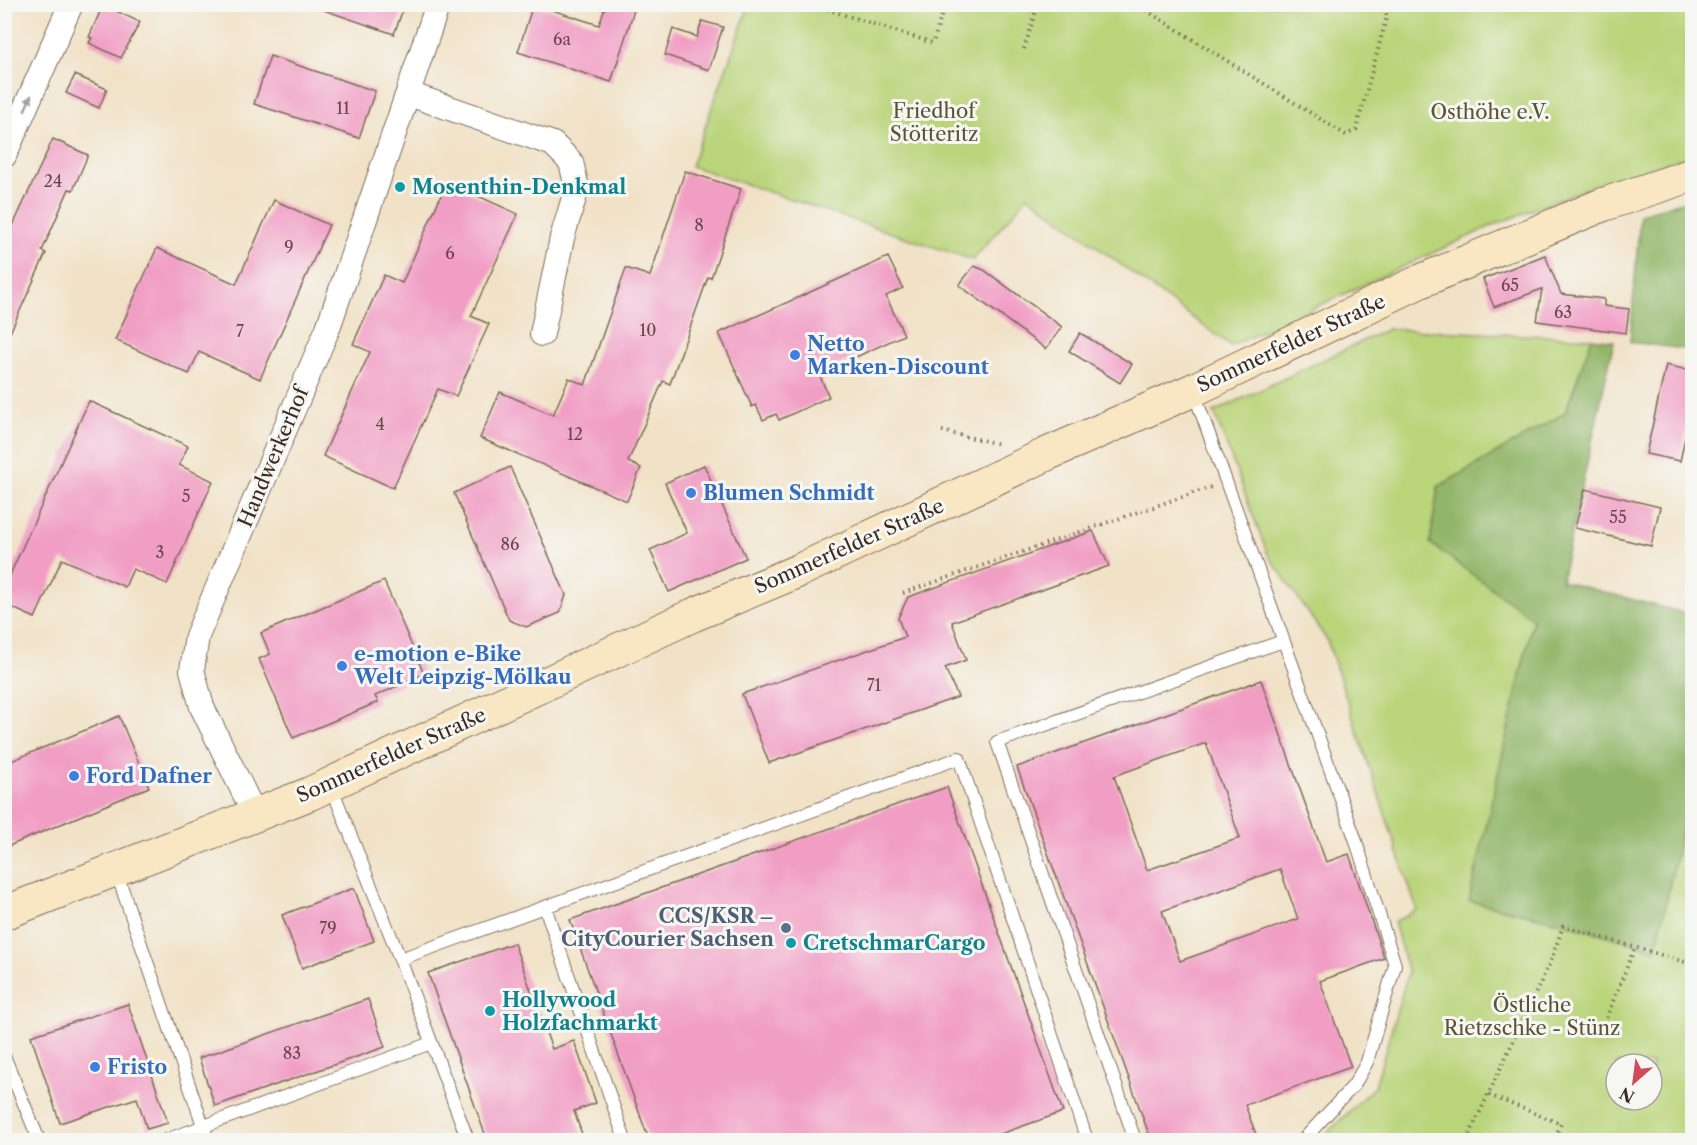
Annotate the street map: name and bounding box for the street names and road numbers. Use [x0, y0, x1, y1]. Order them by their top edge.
street label: Sommerfelder Straße [1193, 289, 1389, 397]
street label: Handwerkerhof [233, 381, 314, 531]
street label: Sommerfelder Straße [751, 493, 947, 599]
street label: Sommerfelder Straße [293, 702, 489, 808]

